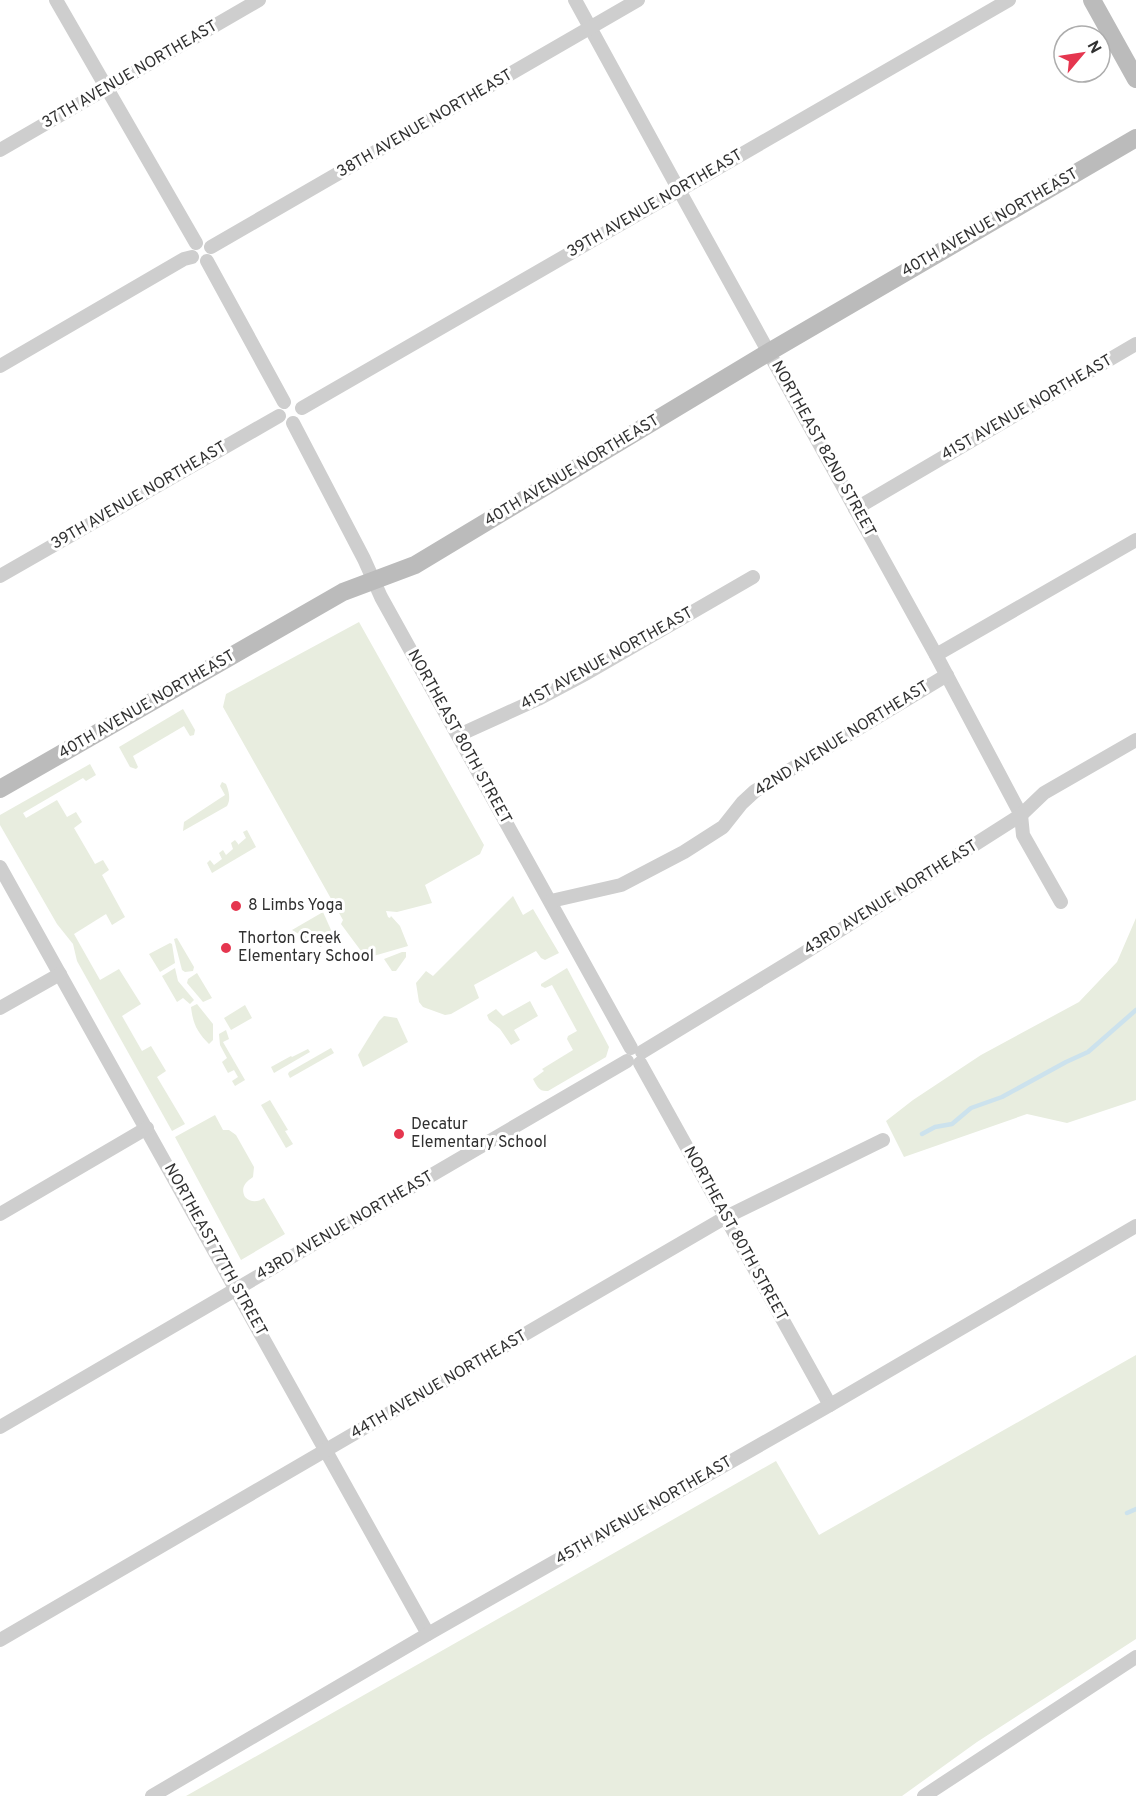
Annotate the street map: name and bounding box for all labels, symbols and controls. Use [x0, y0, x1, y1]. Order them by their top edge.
street label: 37TH AVENUE NORTHEAST [39, 17, 221, 133]
north arrow [1052, 24, 1112, 84]
text: N [1082, 38, 1105, 58]
street label: 38TH AVENUE NORTHEAST [334, 65, 516, 183]
street label: 39TH AVENUE NORTHEAST [564, 146, 746, 262]
street label: 40TH AVENUE NORTHEAST [898, 164, 1082, 282]
street label: 41ST AVENUE NORTHEAST [938, 351, 1116, 465]
street label: NORTHEAST 82ND STREET [766, 357, 880, 541]
street label: 40TH AVENUE NORTHEAST [481, 411, 663, 531]
street label: 39TH AVENUE NORTHEAST [48, 438, 230, 554]
street label: 41ST AVENUE NORTHEAST [517, 603, 697, 715]
street label: 40TH AVENUE NORTHEAST [55, 646, 239, 764]
street label: NORTHEAST 80TH STREET [403, 646, 515, 828]
street label: 42ND AVENUE NORTHEAST [751, 677, 933, 801]
street label: 43RD AVENUE NORTHEAST [800, 836, 982, 960]
place label: 8 Limbs Yoga [248, 896, 343, 916]
marker: 8 Limbs Yoga [229, 899, 243, 913]
place label: Thorton Creek Elementary School [238, 929, 374, 967]
marker: Thorton Creek Elementary School [219, 941, 233, 955]
place label: Decatur Elementary School [411, 1115, 547, 1153]
marker: Decatur Elementary School [392, 1127, 406, 1141]
street label: NORTHEAST 80TH STREET [679, 1143, 791, 1325]
street label: NORTHEAST 77TH STREET [159, 1160, 271, 1340]
street label: 43RD AVENUE NORTHEAST [253, 1167, 437, 1285]
street label: 44TH AVENUE NORTHEAST [347, 1326, 531, 1444]
street label: 45TH AVENUE NORTHEAST [552, 1452, 736, 1570]

